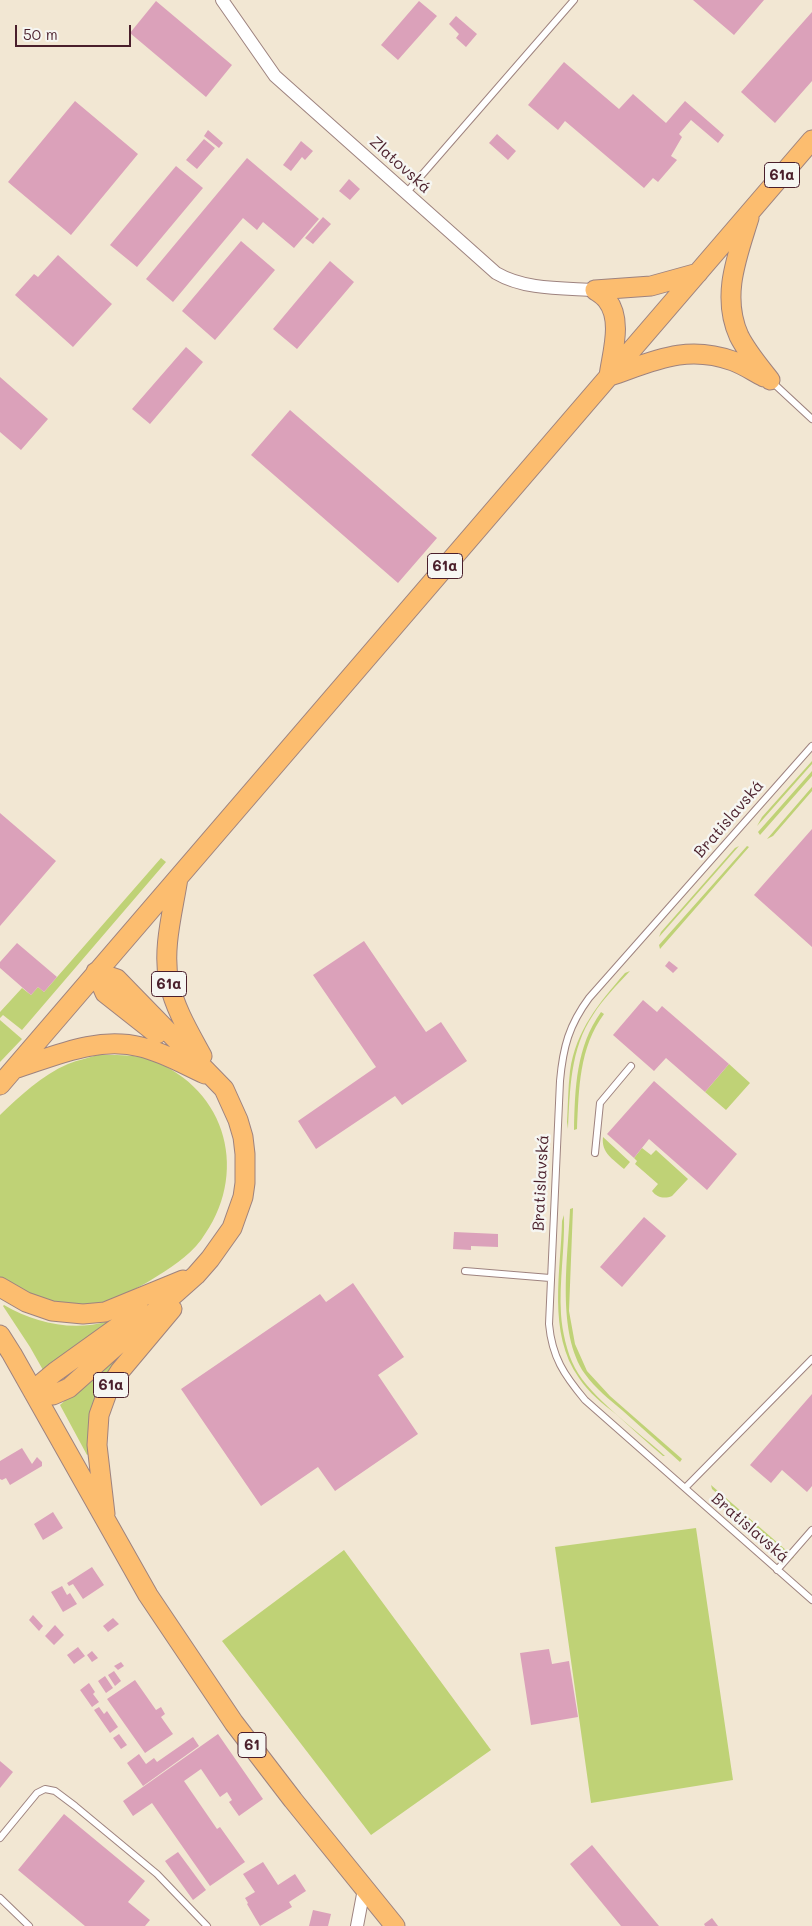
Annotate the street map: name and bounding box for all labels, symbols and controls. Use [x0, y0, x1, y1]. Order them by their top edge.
scale bar [18, 15, 134, 47]
text: 50 m [23, 24, 58, 44]
street label: Zlatovská [365, 132, 435, 198]
road number: 61a [764, 162, 800, 188]
road number: 61a [428, 554, 462, 578]
street label: Bratislavská [690, 776, 768, 862]
road number: 61a [152, 972, 186, 996]
street label: Bratislavská [529, 1134, 553, 1232]
road number: 61a [94, 1372, 128, 1398]
street label: Bratislavská [707, 1489, 793, 1567]
road number: 61 [238, 1732, 266, 1758]

